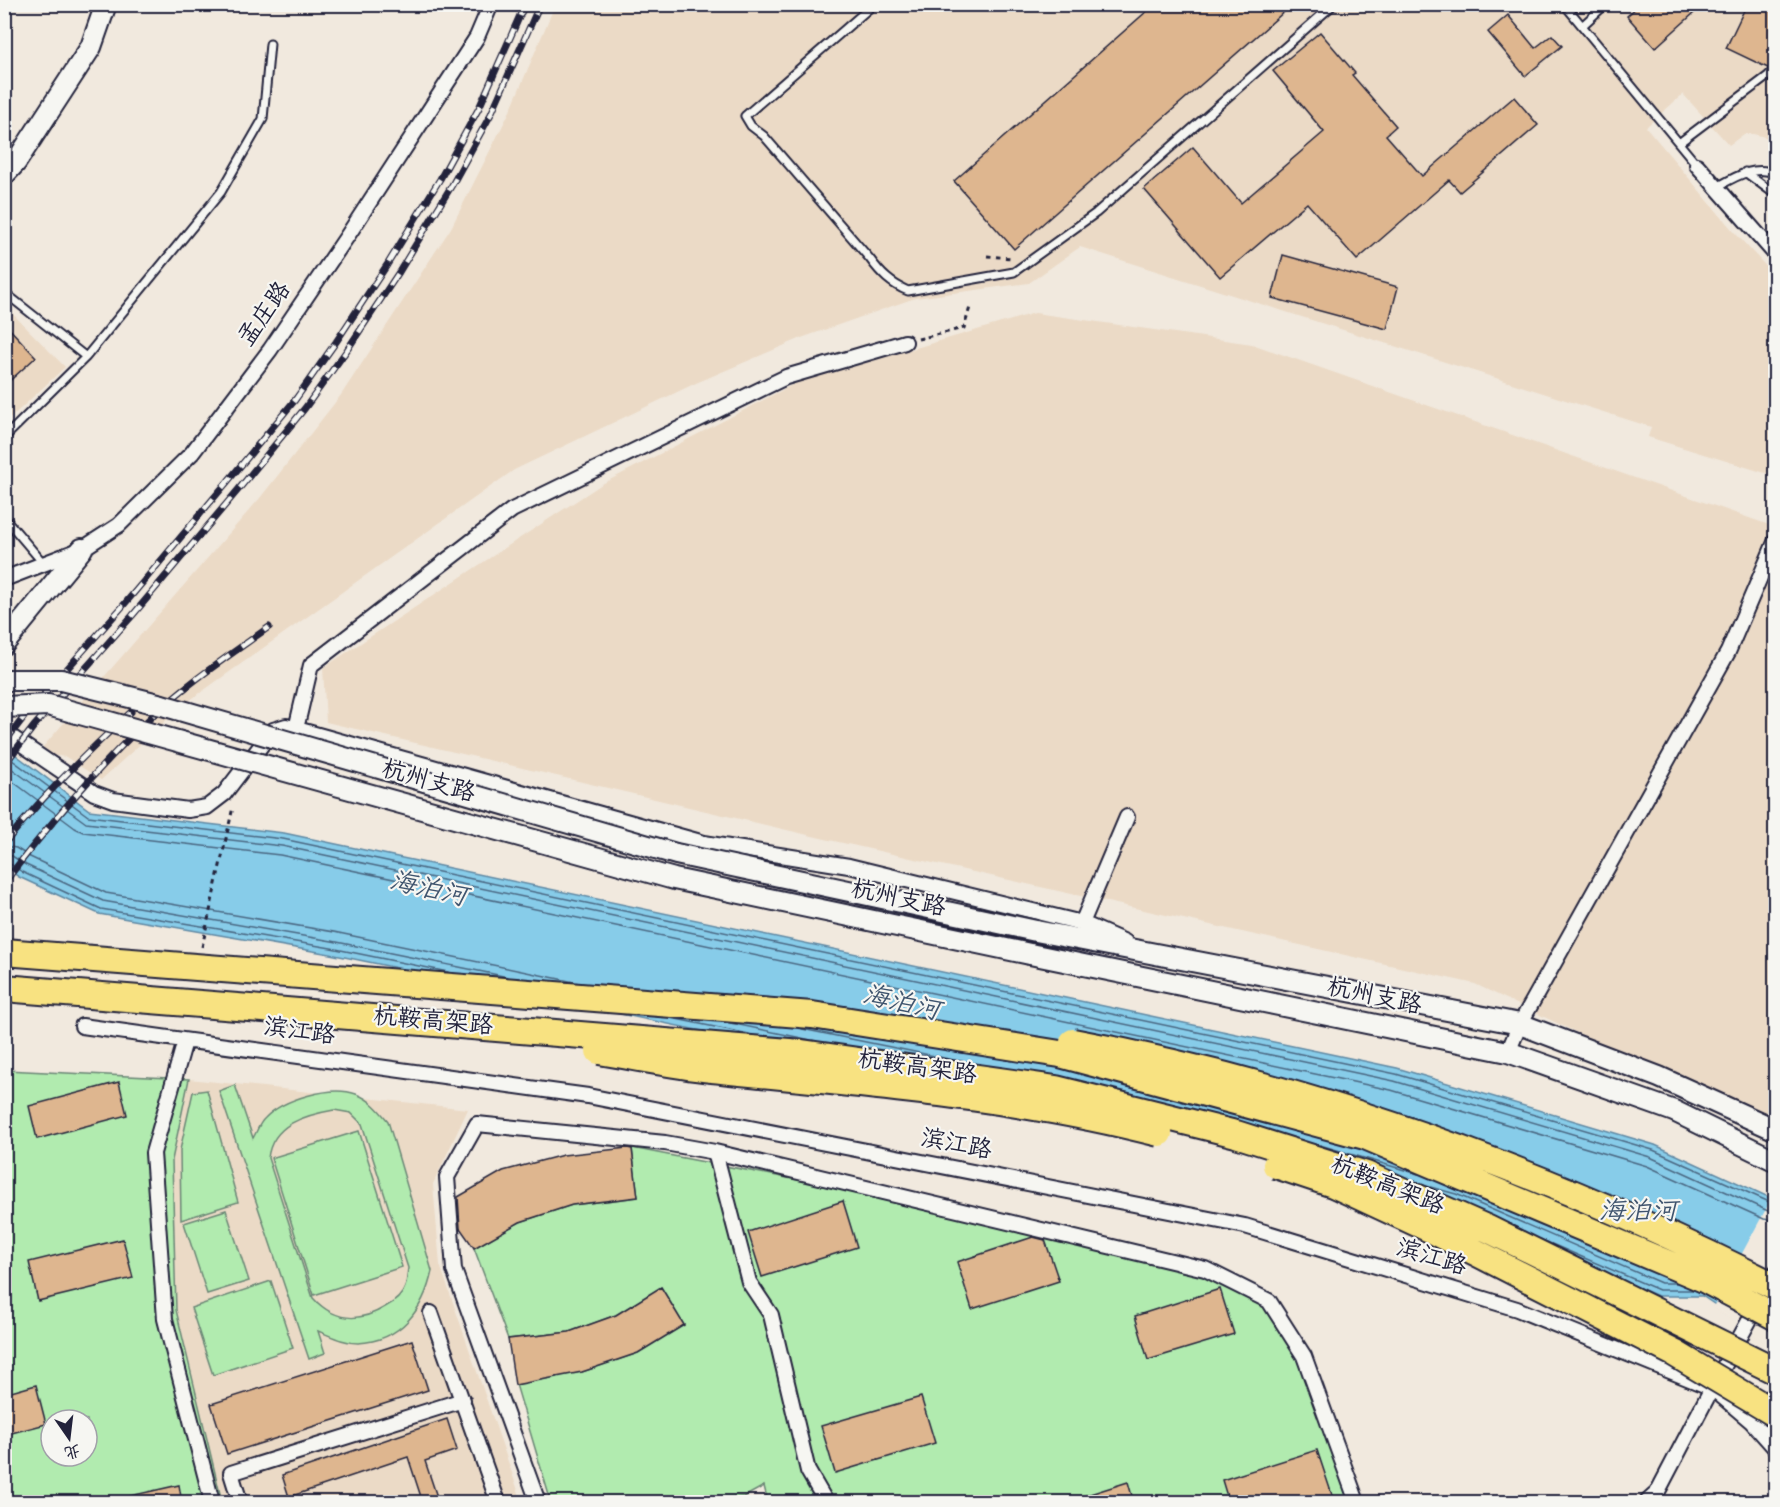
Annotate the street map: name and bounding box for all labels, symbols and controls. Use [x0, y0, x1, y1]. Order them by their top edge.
street label: 孟庄路 [231, 276, 301, 354]
street label: 杭州支路 [377, 753, 479, 813]
water label: 海泊河 [386, 864, 474, 919]
street label: 杭州支路 [848, 873, 948, 927]
street label: 杭州支路 [1324, 971, 1424, 1025]
water label: 海泊河 [859, 978, 947, 1033]
street label: 杭鞍高架路 [372, 1001, 494, 1045]
street label: 滨江路 [261, 1011, 337, 1055]
street label: 杭鞍高架路 [855, 1044, 979, 1094]
street label: 滨江路 [917, 1122, 995, 1170]
street label: 杭鞍高架路 [1325, 1149, 1449, 1225]
water label: 海泊河 [1599, 1195, 1681, 1232]
street label: 滨江路 [1392, 1232, 1470, 1286]
north arrow [39, 1408, 99, 1468]
text: 北 [61, 1437, 83, 1463]

